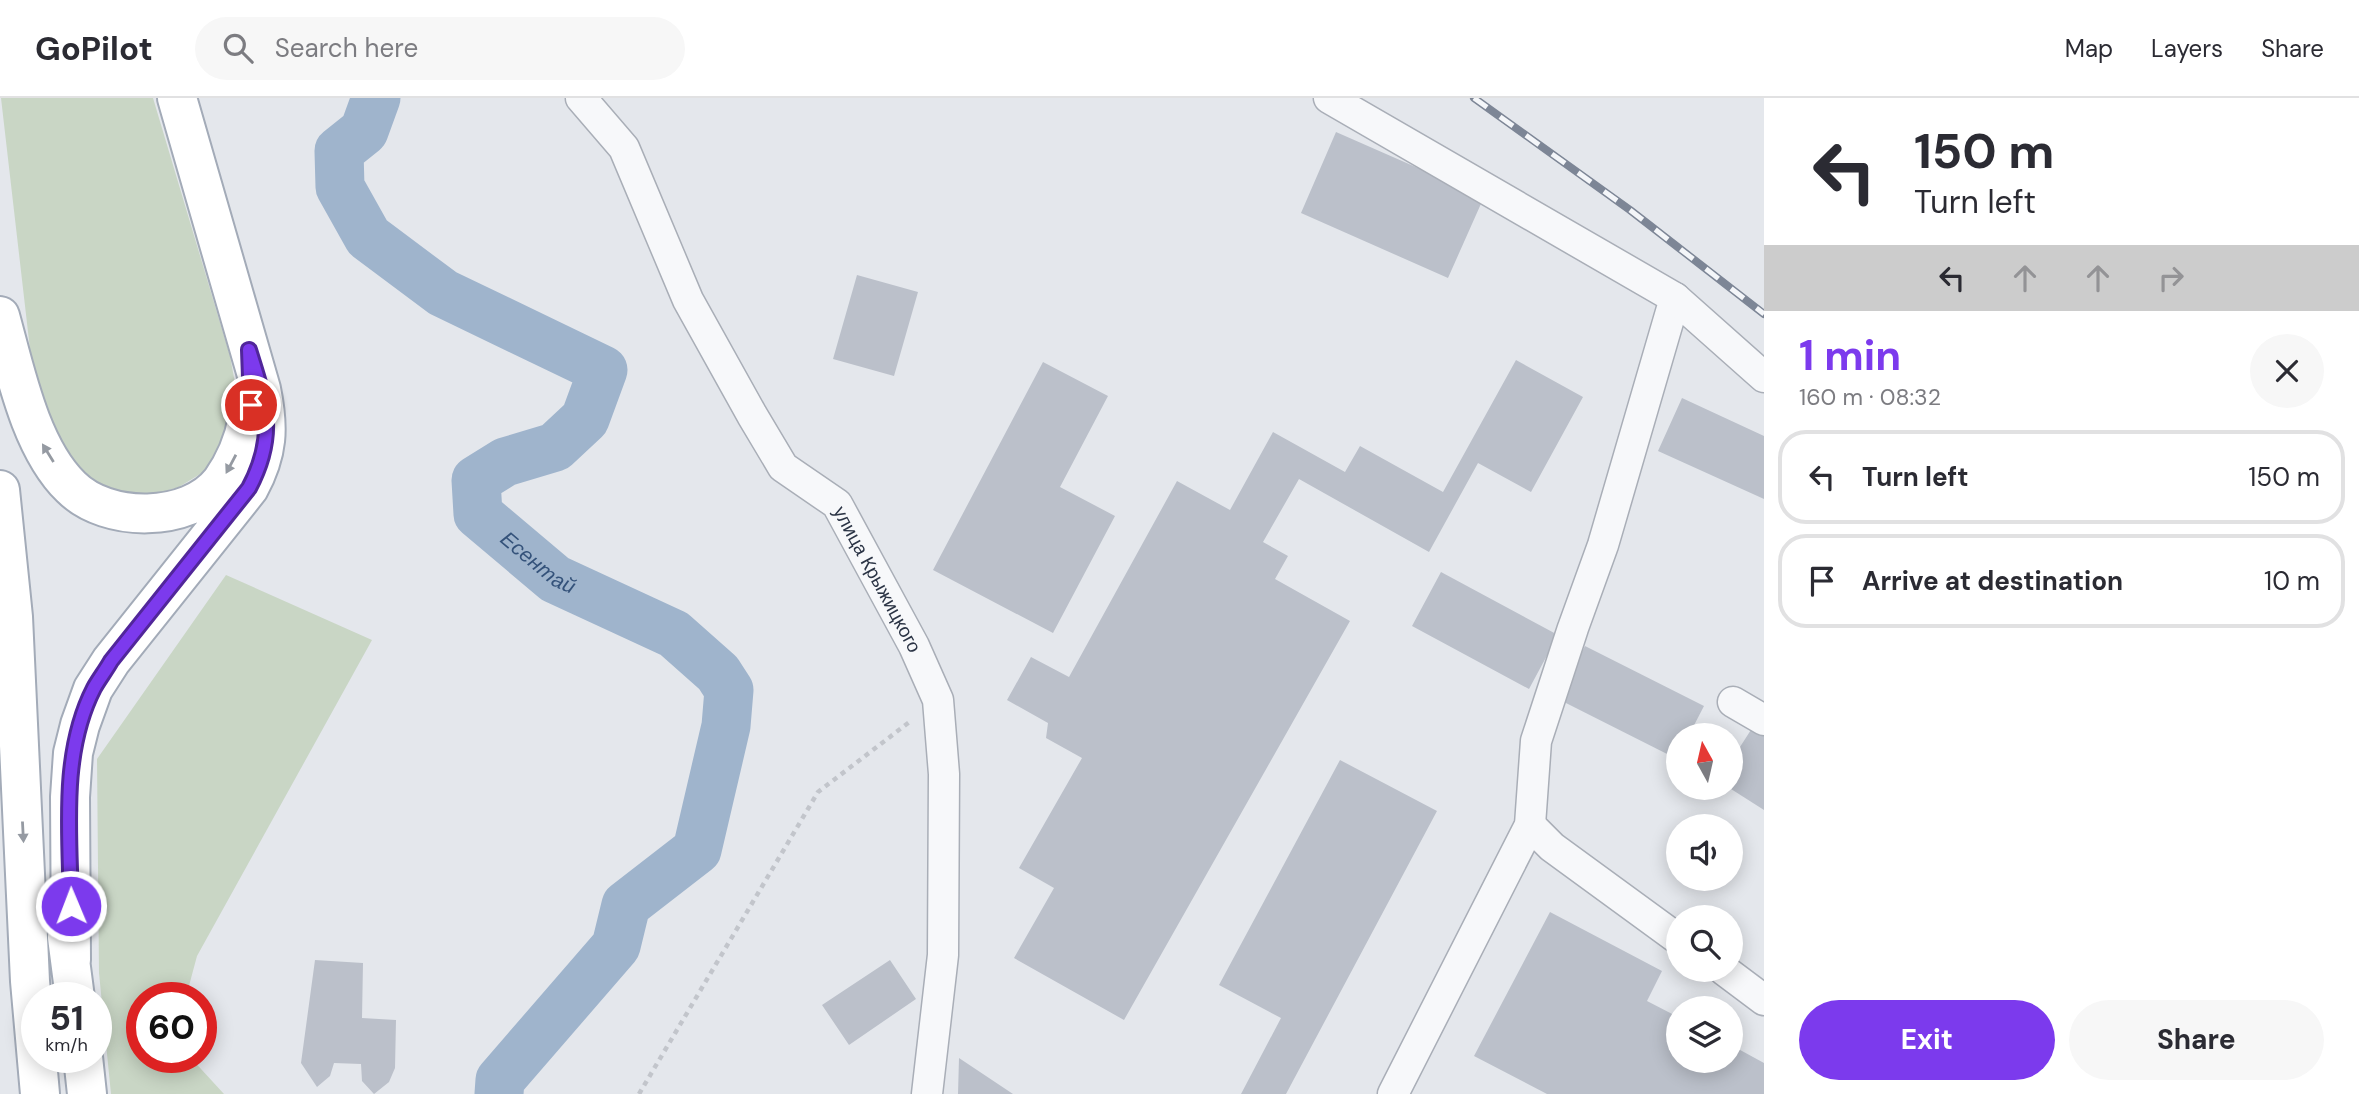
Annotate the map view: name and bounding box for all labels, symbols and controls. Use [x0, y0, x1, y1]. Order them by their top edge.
search box [195, 17, 685, 80]
text: GoPilot [35, 27, 153, 70]
icon: search [219, 29, 257, 67]
text: Search here [275, 31, 418, 65]
text: Map [2065, 33, 2113, 64]
text: Layers [2151, 33, 2223, 64]
text: Share [2261, 33, 2324, 64]
text: 150 m [1914, 119, 2054, 183]
icon: left [1799, 126, 1890, 217]
text: Turn left [1914, 181, 2036, 223]
icon: left [1933, 259, 1971, 297]
icon: ahead [2006, 259, 2044, 297]
icon: ahead [2079, 259, 2117, 297]
icon: right [2152, 259, 2190, 297]
text: 1 min [1799, 328, 1901, 383]
button: close [2250, 334, 2324, 408]
pin [221, 375, 281, 435]
text: 160 m · 08:32 [1799, 382, 1941, 412]
icon: arrive [232, 386, 270, 424]
one-way arrow [41, 444, 54, 463]
one-way arrow [225, 454, 237, 473]
icon: left [1803, 458, 1841, 496]
text: Turn left [1862, 460, 1969, 494]
text: 150 m [2248, 460, 2320, 494]
street label: улица Крыжицкого [827, 502, 927, 656]
water label: Есентай [495, 525, 580, 601]
icon: arrive [1803, 562, 1841, 600]
text: Arrive at destination [1862, 564, 2123, 598]
text: 10 m [2264, 564, 2320, 598]
north arrow [1666, 723, 1743, 800]
map controls [1666, 723, 1743, 1073]
button: sound [1666, 814, 1743, 891]
one-way arrow [17, 821, 28, 843]
position arrow [34, 869, 108, 943]
button: search [1666, 905, 1743, 982]
speed limit sign: 60 [126, 982, 217, 1073]
text: 51 [49, 995, 84, 1041]
button: layers [1666, 996, 1743, 1073]
button: Exit [1799, 1000, 2055, 1080]
button: Share [2069, 1000, 2324, 1080]
text: km/h [45, 1033, 88, 1057]

